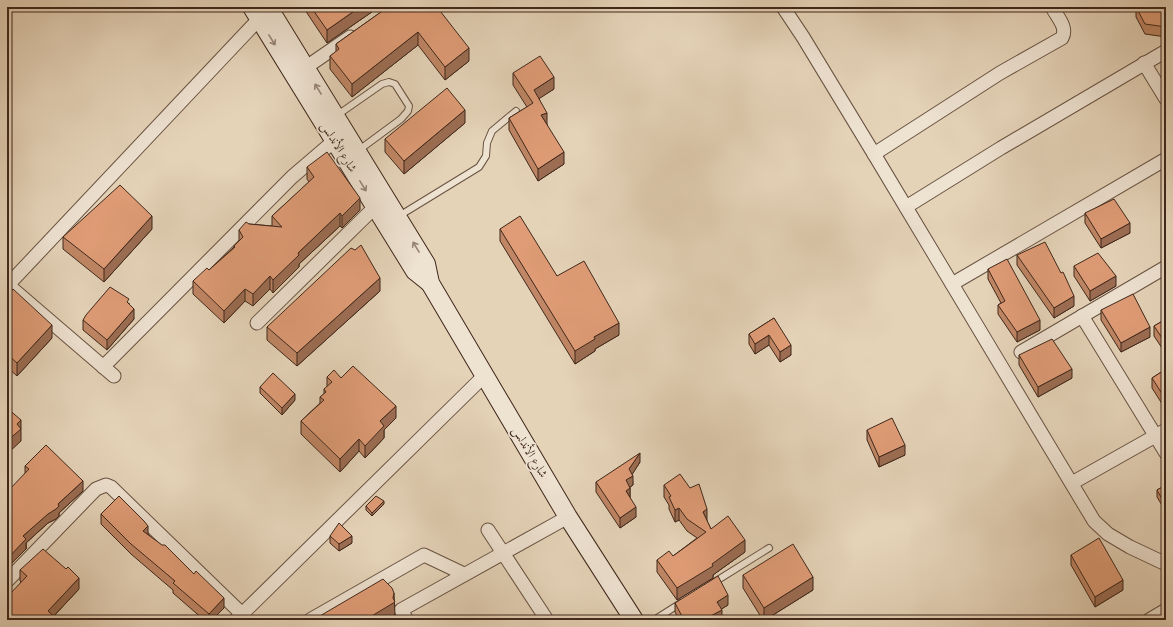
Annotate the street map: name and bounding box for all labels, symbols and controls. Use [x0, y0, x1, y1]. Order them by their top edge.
one-way arrow [269, 34, 277, 46]
one-way arrow [314, 84, 322, 95]
street label: شارع الأندلس [315, 118, 362, 177]
one-way arrow [360, 180, 368, 192]
one-way arrow [412, 242, 420, 253]
street label: شارع الأندلس [506, 423, 552, 482]

